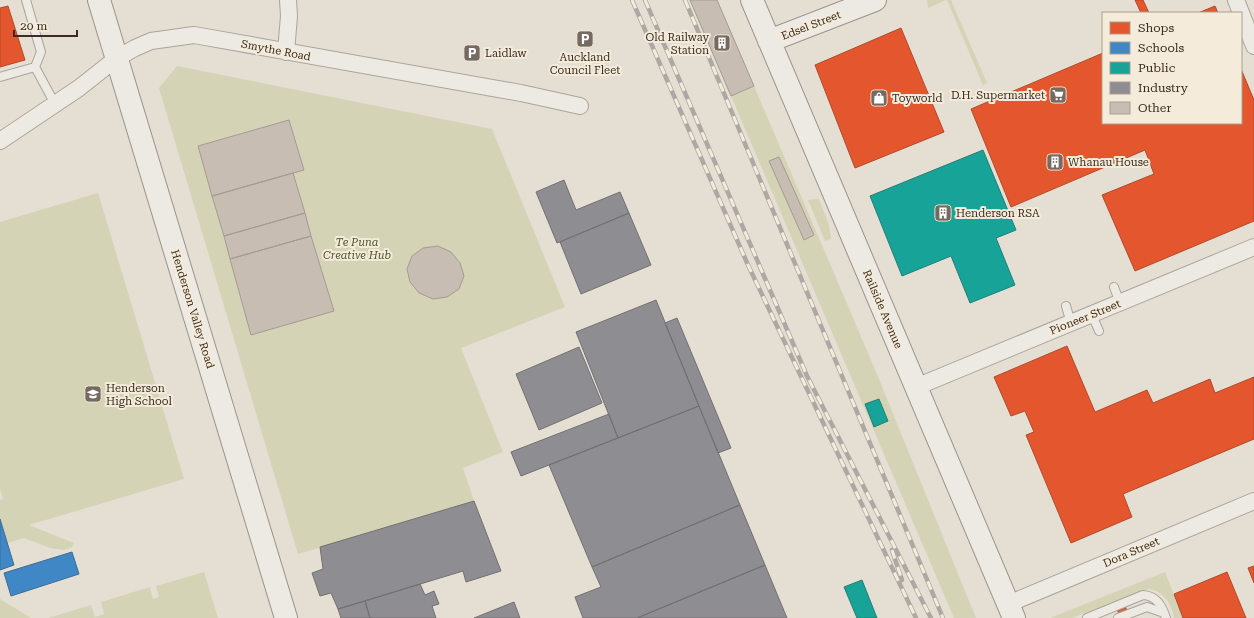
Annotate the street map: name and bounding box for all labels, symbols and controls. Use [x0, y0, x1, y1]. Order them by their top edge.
street label: Edsel Street [779, 8, 843, 43]
scale bar [14, 12, 77, 38]
legend [1102, 12, 1242, 124]
text: 20 m [20, 19, 47, 33]
text: Shops [1138, 21, 1174, 35]
parking icon: Auckland Council Fleet [575, 29, 595, 49]
place label: Old Railway Station [646, 31, 709, 57]
building icon: Old Railway Station [712, 33, 732, 53]
street label: Smythe Road [240, 37, 312, 64]
text: Schools [1138, 41, 1185, 55]
parking icon: Laidlaw [462, 43, 482, 63]
place label: Laidlaw [485, 47, 528, 60]
place label: Auckland Council Fleet [550, 51, 620, 77]
text: Public [1138, 61, 1176, 75]
text: Industry [1138, 81, 1189, 95]
supermarket icon: D.H. Supermarket [1048, 85, 1068, 105]
shop icon: Toyworld [869, 88, 889, 108]
place label: D.H. Supermarket [951, 89, 1045, 102]
place label: Toyworld [892, 92, 943, 105]
text: Other [1138, 101, 1171, 115]
building icon: Whanau House [1045, 152, 1065, 172]
place label: Whanau House [1068, 156, 1149, 169]
building icon: Henderson RSA [933, 203, 953, 223]
place label: Henderson RSA [956, 207, 1040, 220]
park label: Te Puna Creative Hub [323, 236, 391, 262]
street label: Henderson Valley Road [168, 248, 217, 370]
street label: Railside Avenue [860, 268, 905, 351]
street label: Pioneer Street [1048, 297, 1123, 338]
place label: Henderson High School [106, 382, 173, 408]
school or university icon: Henderson High School [83, 384, 103, 404]
street label: Dora Street [1101, 535, 1161, 570]

